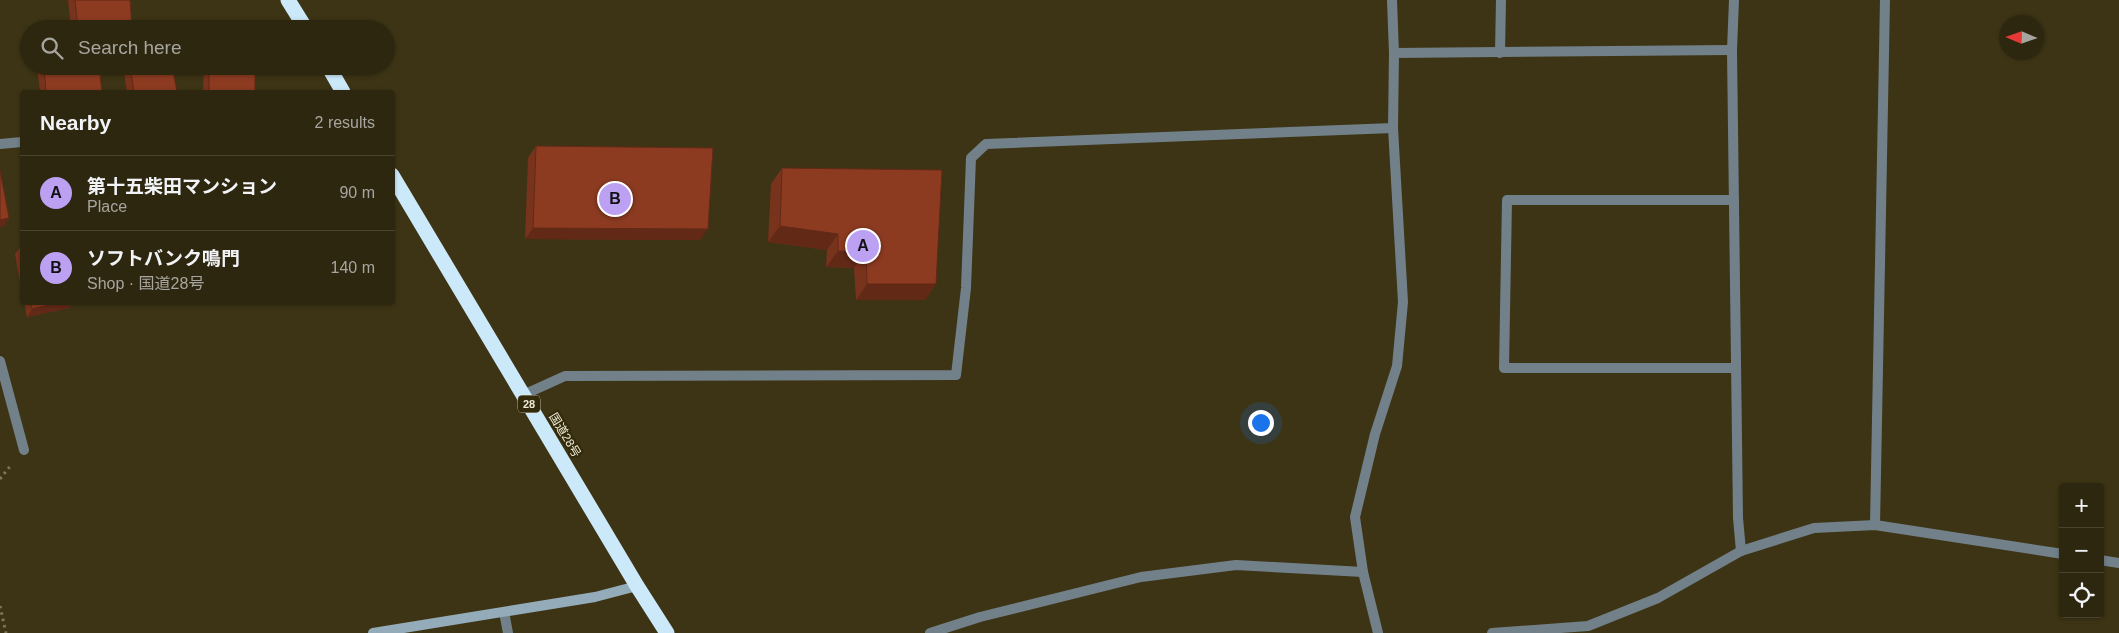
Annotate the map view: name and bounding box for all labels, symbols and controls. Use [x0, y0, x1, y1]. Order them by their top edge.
north arrow [1999, 15, 2044, 60]
search box [20, 20, 395, 75]
icon: search [38, 34, 66, 62]
text: Search here [78, 37, 182, 58]
text: Nearby [40, 111, 111, 134]
text: 2 results [315, 114, 375, 131]
text: 第十五柴田マンション [87, 176, 277, 197]
pin: B [599, 180, 631, 218]
text: A [50, 184, 62, 201]
text: 90 m [339, 184, 375, 201]
text: Place [87, 198, 127, 215]
pin: A [847, 227, 879, 265]
text: ソフトバンク鳴門 [87, 248, 240, 269]
text: B [50, 259, 62, 276]
text: 140 m [331, 259, 375, 276]
text: Shop · 国道28号 [87, 275, 204, 292]
road number: 28 [518, 396, 540, 412]
street label: 国道28号 [546, 410, 584, 460]
your location [1248, 410, 1274, 436]
map controls [2059, 483, 2104, 618]
button: + [2059, 483, 2104, 528]
button: − [2059, 528, 2104, 573]
button: locate [2059, 573, 2104, 618]

